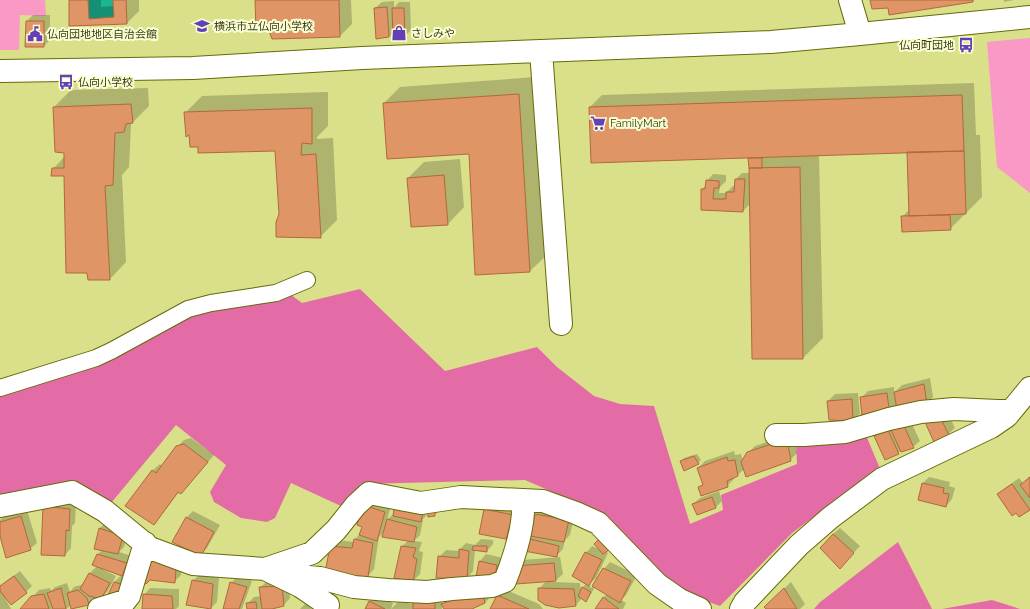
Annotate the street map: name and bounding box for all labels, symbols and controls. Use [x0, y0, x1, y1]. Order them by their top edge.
school or university icon: 横浜市立仏向小学校 [193, 17, 211, 35]
place label: 横浜市立仏向小学校 [214, 20, 313, 33]
shop icon: さしみや [390, 24, 408, 42]
public building icon: 仏向団地地区自治会館 [26, 25, 44, 43]
place label: さしみや [411, 27, 455, 40]
place label: 仏向団地地区自治会館 [47, 28, 157, 41]
bus stop icon: 仏向町団地 [957, 36, 975, 54]
place label: 仏向町団地 [899, 39, 954, 52]
bus stop icon: 仏向小学校 [57, 73, 75, 91]
place label: 仏向小学校 [78, 76, 133, 89]
supermarket icon: FamilyMart [589, 114, 607, 132]
place label: FamilyMart [610, 117, 666, 130]

